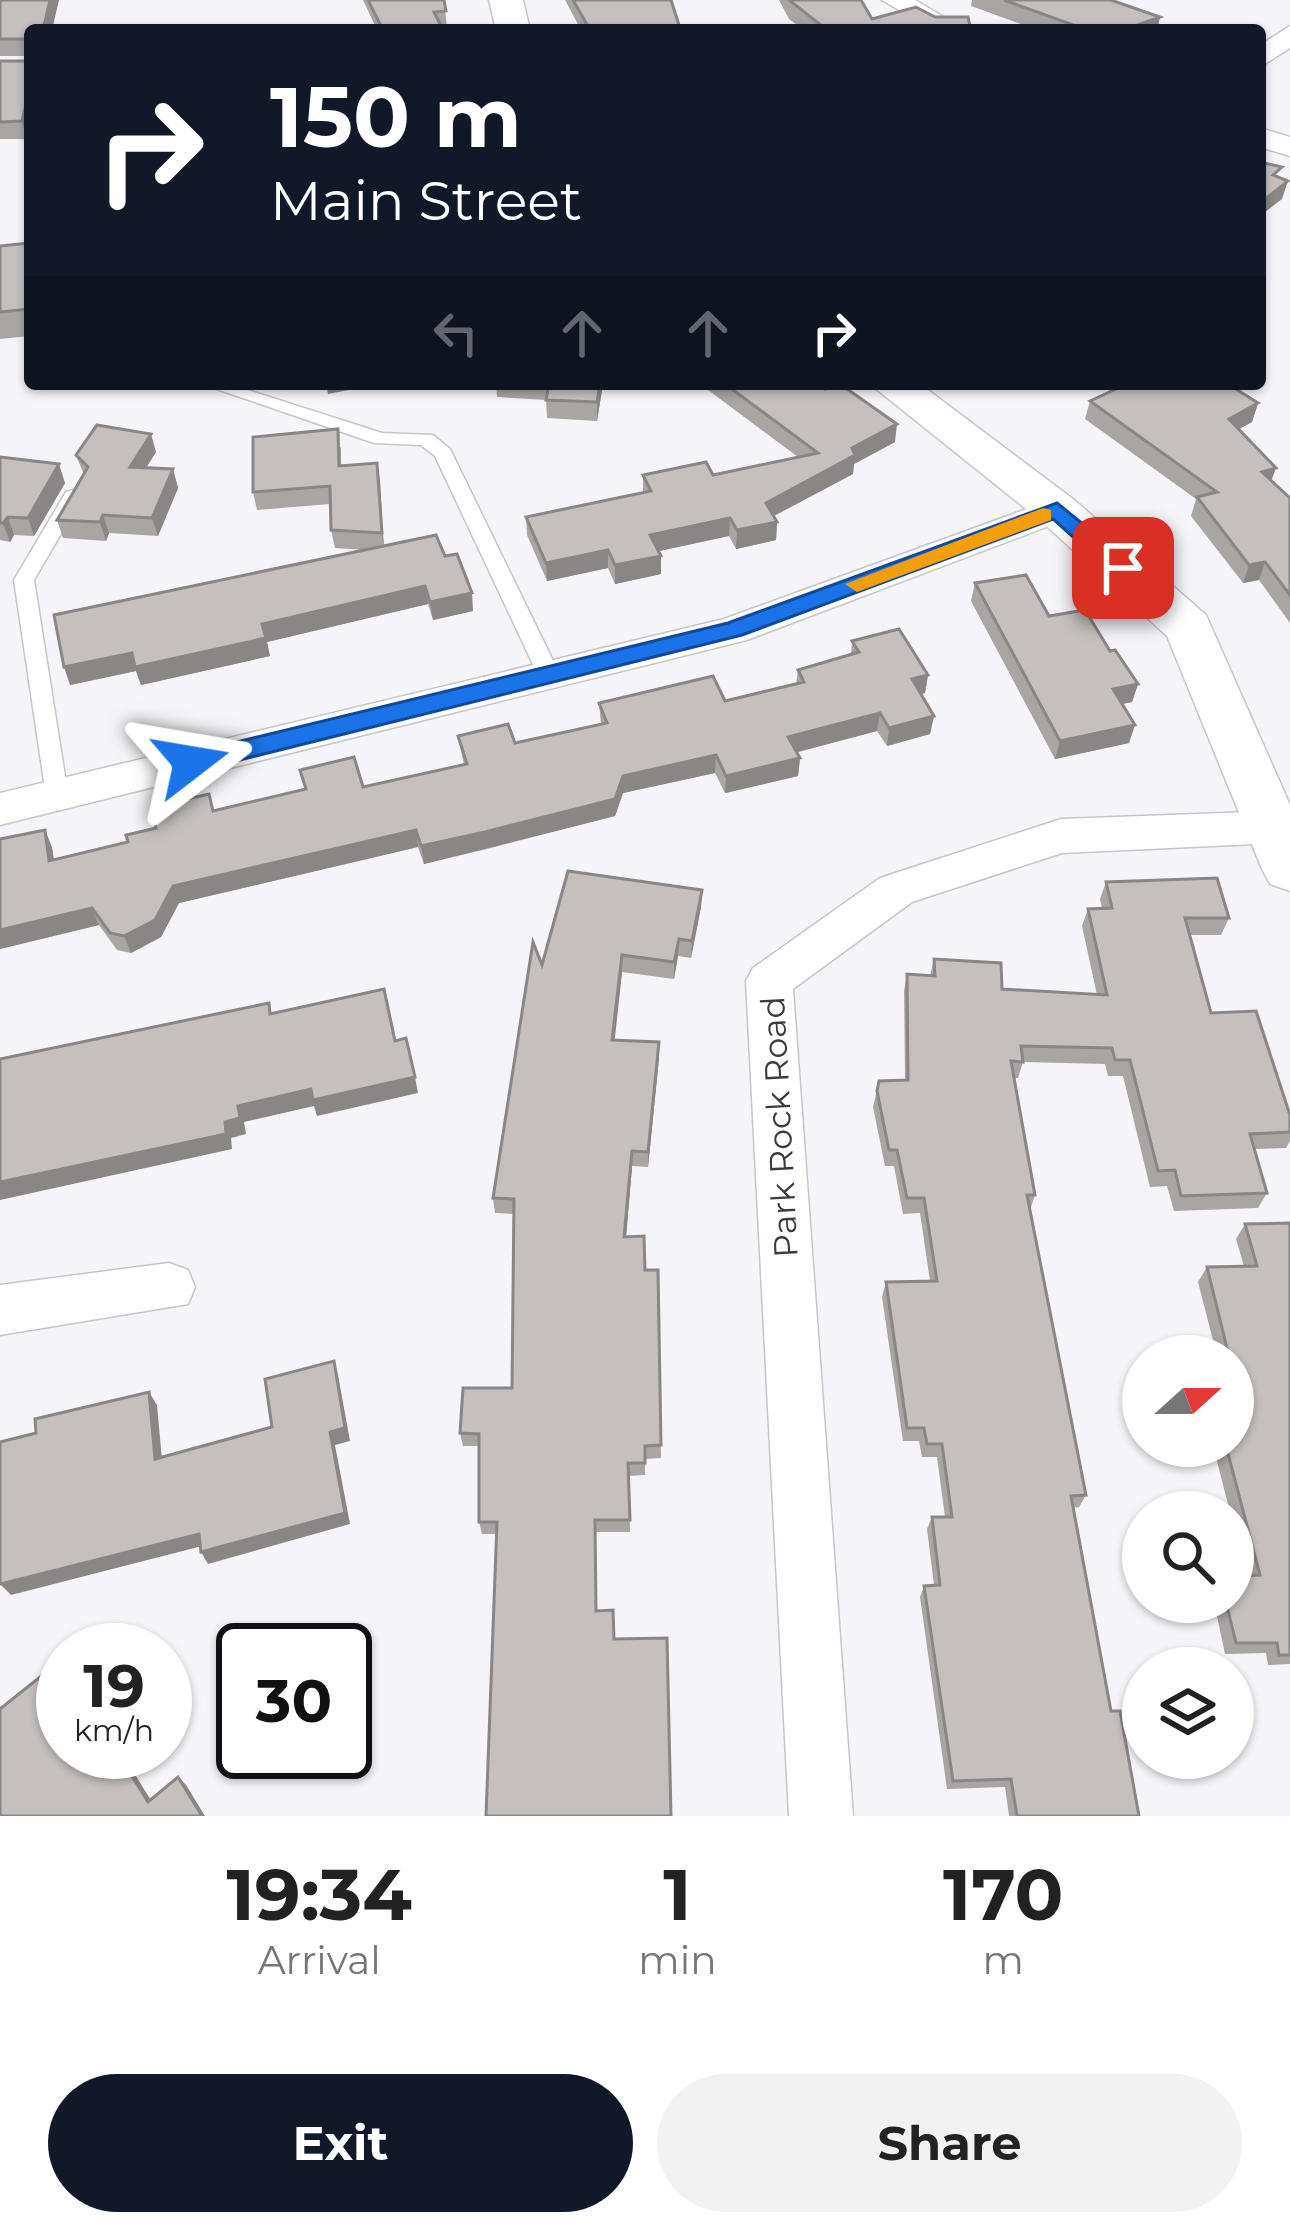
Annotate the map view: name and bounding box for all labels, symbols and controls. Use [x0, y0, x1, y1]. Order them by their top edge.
text: 150 m [270, 66, 522, 168]
icon: right [72, 72, 228, 228]
text: Main Street [270, 168, 582, 234]
icon: left [423, 300, 489, 366]
icon: ahead [549, 300, 615, 366]
icon: ahead [675, 300, 741, 366]
icon: right [801, 300, 867, 366]
pin [1072, 517, 1174, 619]
icon: arrive [1090, 535, 1156, 601]
position arrow [128, 699, 254, 825]
street label: Park Rock Road [752, 995, 806, 1259]
north arrow [1122, 1335, 1254, 1467]
map controls [1122, 1335, 1254, 1779]
button: search [1122, 1491, 1254, 1623]
speed limit sign: 30 [216, 1623, 372, 1779]
button: layers [1122, 1647, 1254, 1779]
text: 19 [83, 1649, 145, 1722]
text: km/h [74, 1712, 154, 1749]
text: 19:34 [227, 1850, 412, 1938]
text: 1 [663, 1850, 692, 1938]
text: 170 [943, 1850, 1063, 1938]
text: Arrival [258, 1936, 381, 1984]
text: min [638, 1936, 717, 1984]
text: m [983, 1936, 1024, 1984]
button: Exit [48, 2074, 633, 2212]
button: Share [657, 2074, 1242, 2212]

